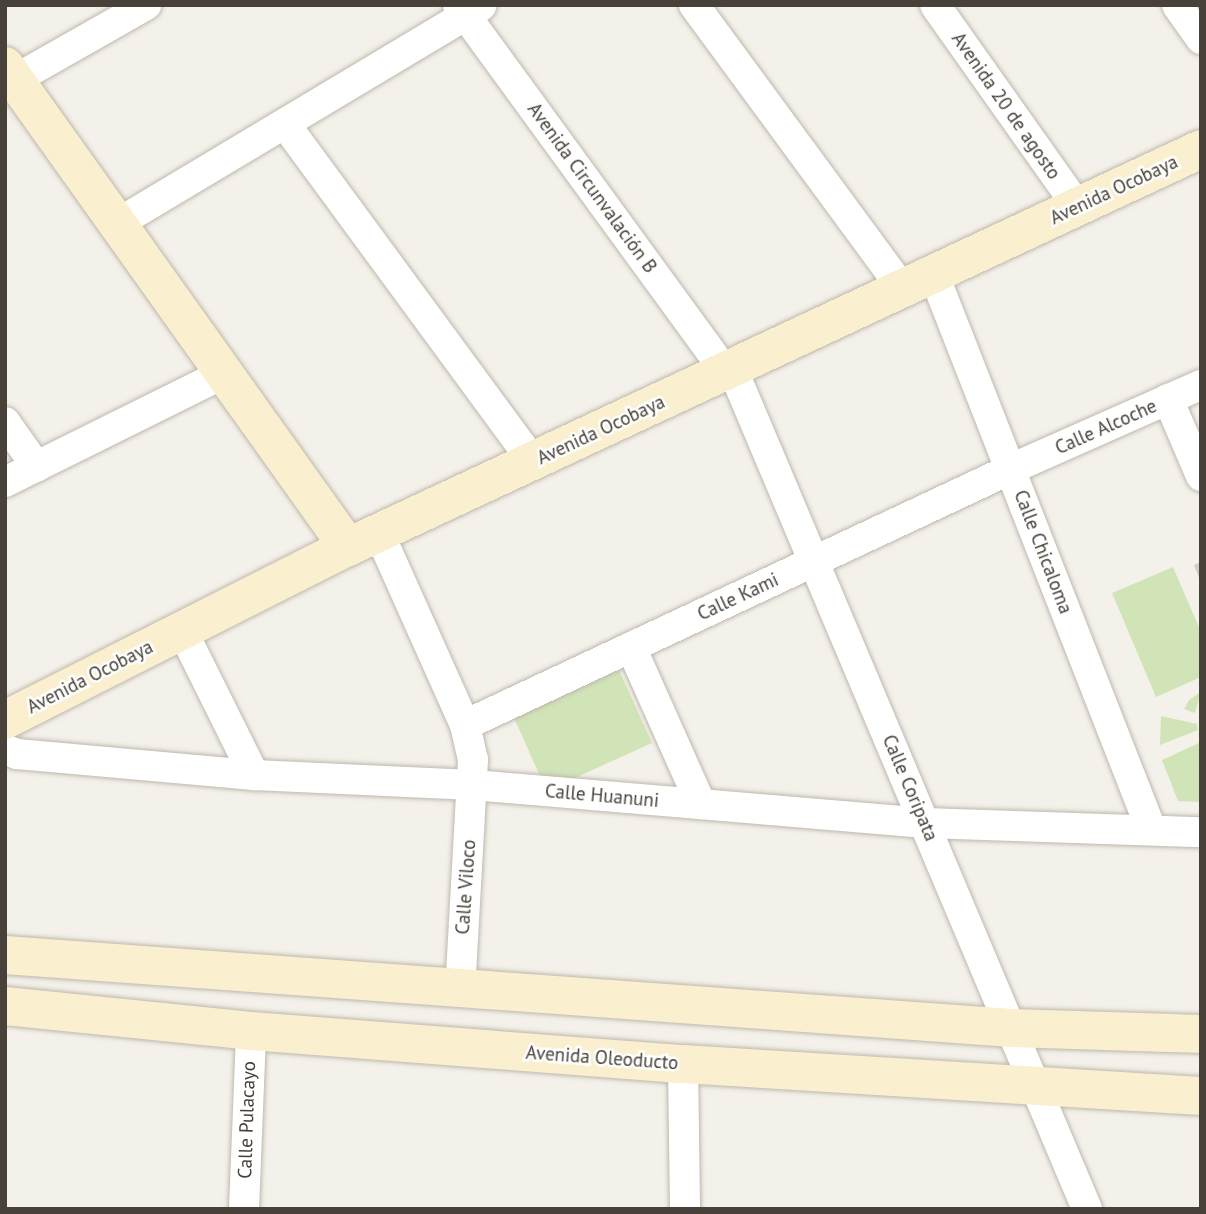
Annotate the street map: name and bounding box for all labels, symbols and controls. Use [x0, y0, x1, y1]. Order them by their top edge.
street label: Avenida 20 de agosto [947, 28, 1065, 184]
street label: Avenida Circunvalación B [523, 98, 661, 278]
street label: Avenida Ocobaya [1046, 150, 1182, 230]
street label: Avenida Ocobaya [533, 390, 669, 470]
street label: Calle Alcoche [1051, 394, 1161, 460]
street label: Calle Chicaloma [1009, 487, 1077, 617]
street label: Calle Kami [694, 568, 782, 626]
street label: Avenida Ocobaya [23, 635, 157, 719]
street label: Calle Coripata [877, 731, 943, 845]
street label: Calle Huanuni [544, 780, 660, 812]
street label: Calle Viloco [451, 838, 481, 936]
street label: Avenida Oleoducto [525, 1041, 679, 1075]
street label: Calle Pulacayo [234, 1061, 260, 1179]

